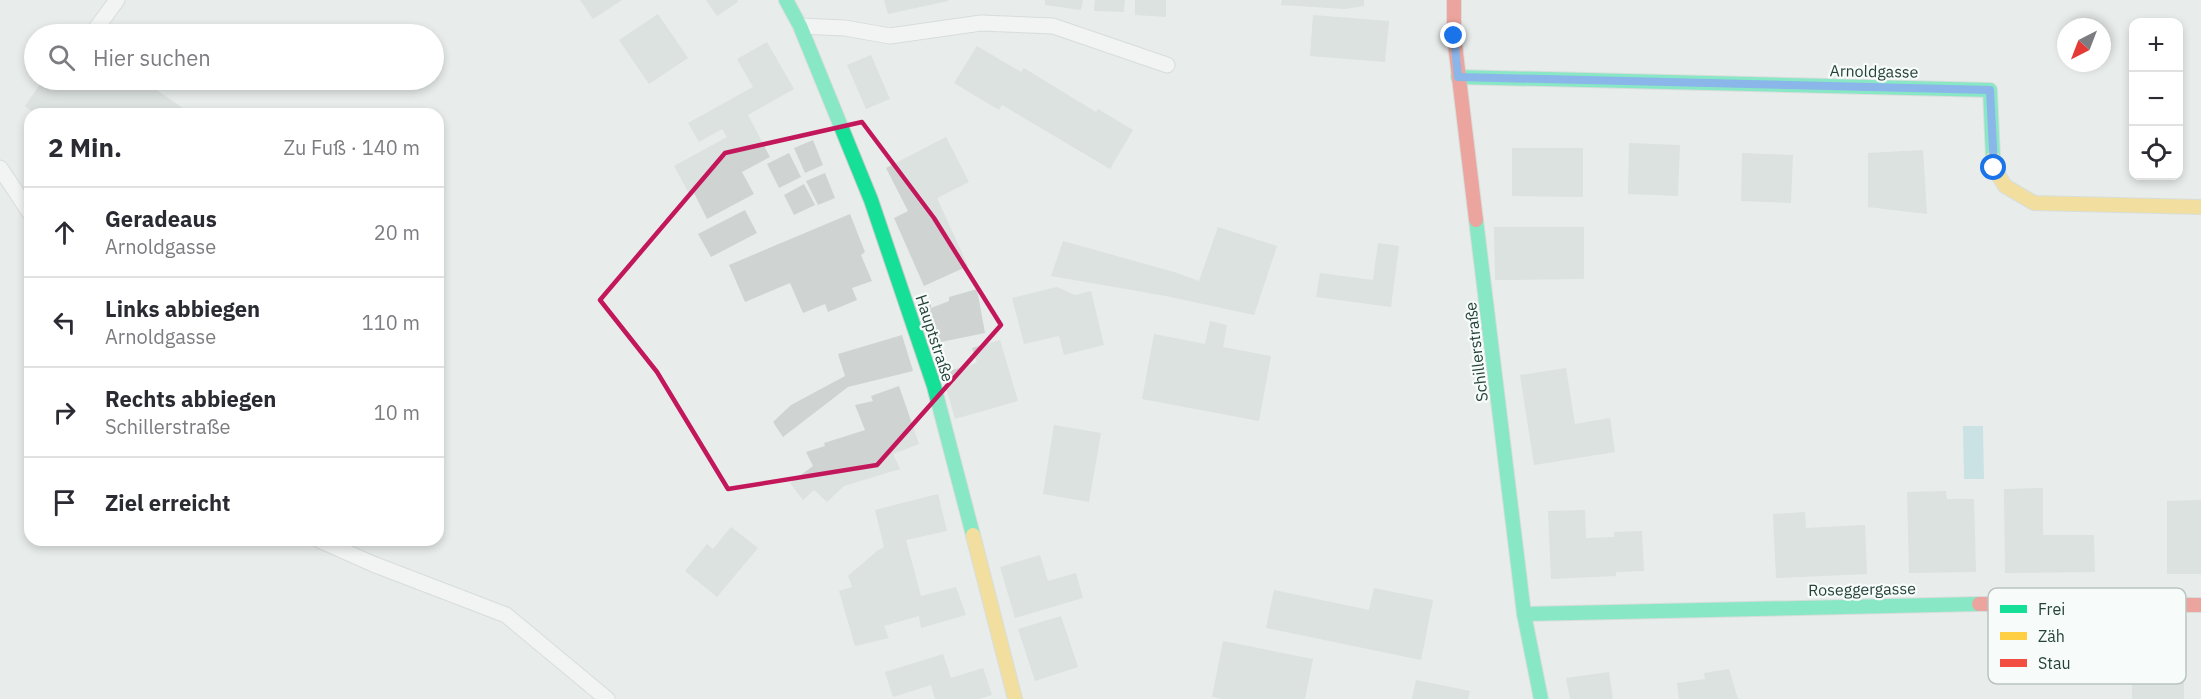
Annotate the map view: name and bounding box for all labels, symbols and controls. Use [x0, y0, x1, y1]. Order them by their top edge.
north arrow [2057, 18, 2111, 72]
map controls [2129, 18, 2183, 180]
button: + [2129, 18, 2183, 72]
route end [1440, 22, 1466, 48]
search box [24, 24, 444, 90]
icon: search [45, 41, 78, 74]
text: Hier suchen [93, 43, 211, 72]
street label: Arnoldgasse [1829, 60, 1919, 82]
button: − [2129, 72, 2183, 126]
button: locate [2129, 126, 2183, 180]
text: 2 Min. [48, 130, 122, 164]
text: Zu Fuß · 140 m [283, 134, 420, 161]
route start [1980, 154, 2006, 180]
text: Geradeaus [105, 204, 217, 233]
icon: ahead [48, 216, 81, 249]
text: 20 m [374, 219, 420, 246]
text: Arnoldgasse [105, 233, 216, 260]
street label: Hauptstraße [912, 292, 959, 384]
text: Links abbiegen [105, 294, 260, 323]
street label: Schillerstraße [1460, 301, 1492, 403]
icon: left [48, 306, 81, 339]
text: 110 m [362, 309, 420, 336]
text: Arnoldgasse [105, 323, 216, 350]
text: Rechts abbiegen [105, 384, 276, 413]
icon: right [48, 396, 81, 429]
text: 10 m [374, 399, 420, 426]
text: Schillerstraße [105, 413, 230, 440]
icon: arrive [48, 486, 81, 519]
text: Ziel erreicht [105, 488, 230, 517]
street label: Roseggergasse [1808, 578, 1916, 600]
legend [1988, 588, 2186, 684]
text: Frei [2038, 599, 2065, 619]
text: Zäh [2038, 626, 2065, 646]
text: Stau [2038, 653, 2071, 673]

